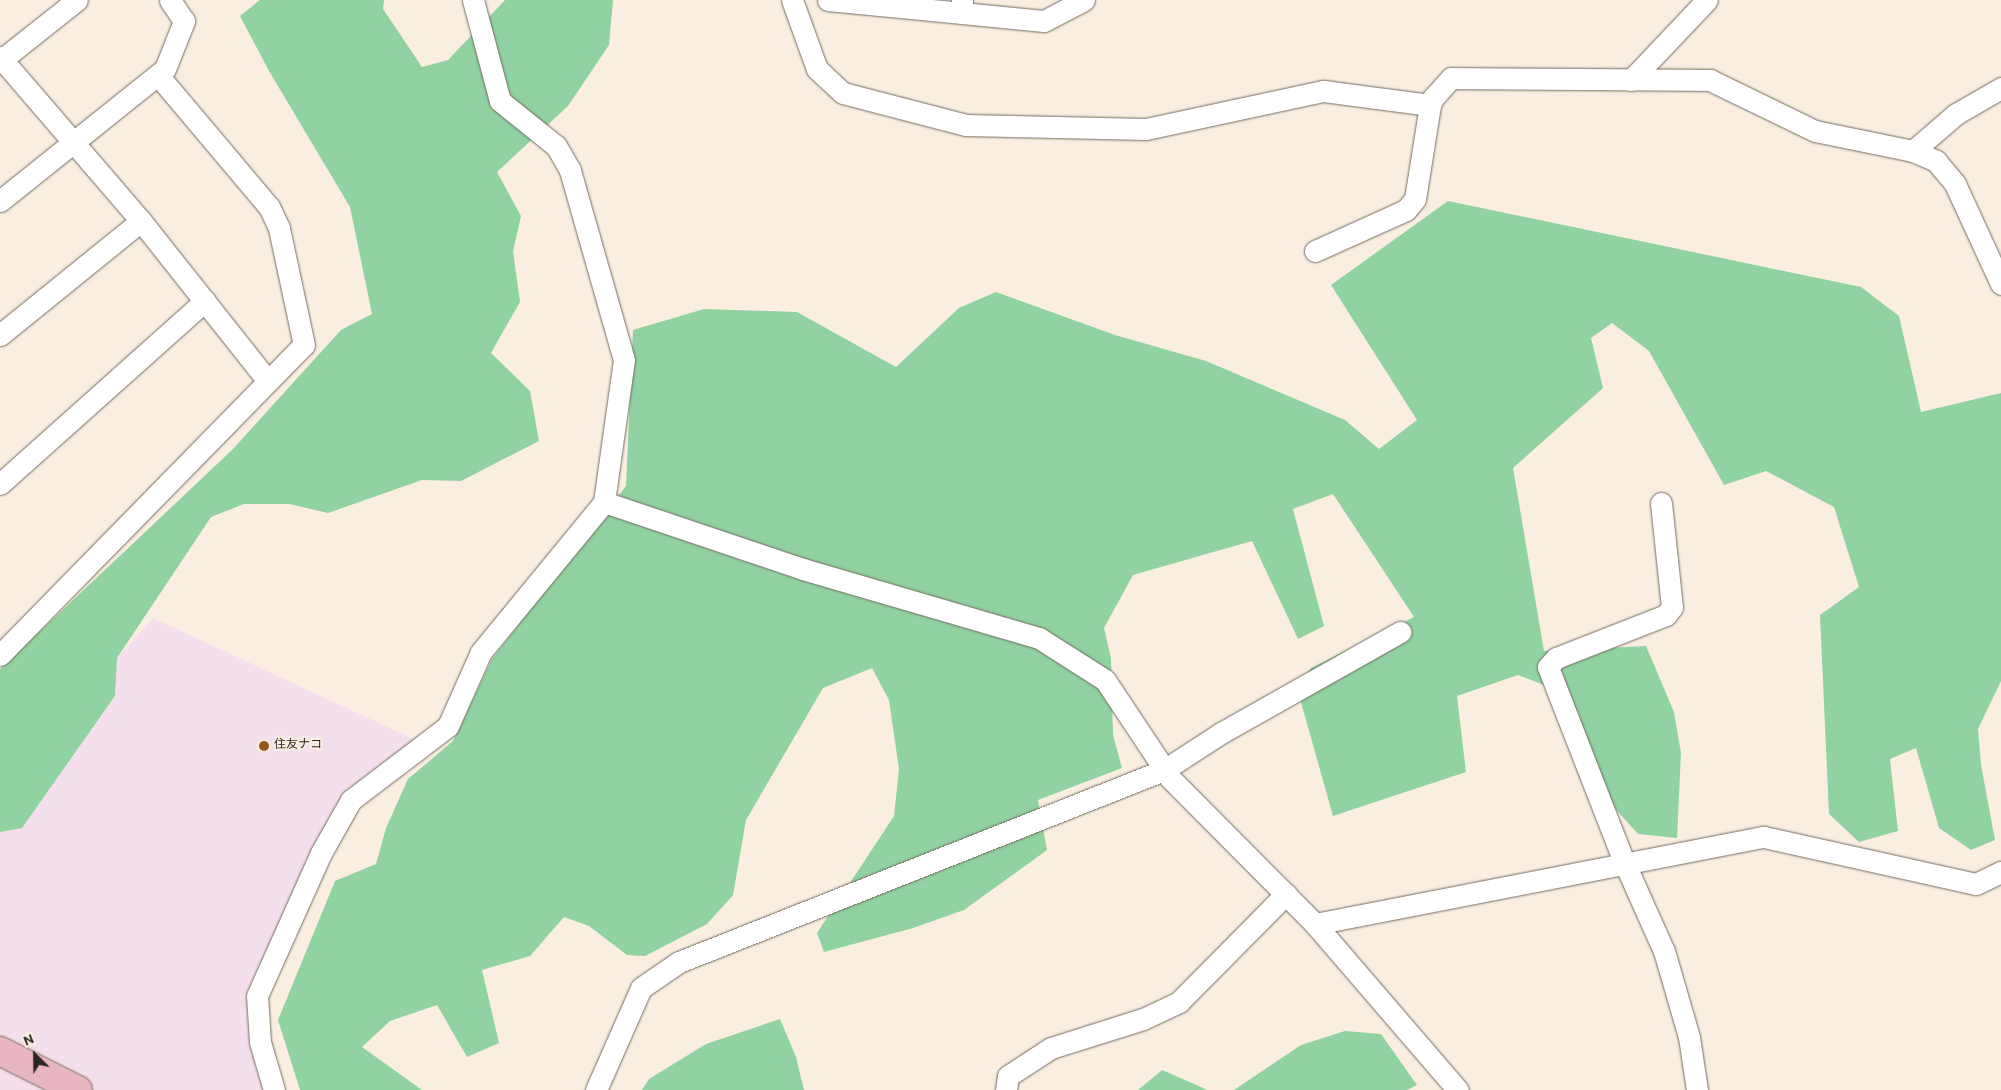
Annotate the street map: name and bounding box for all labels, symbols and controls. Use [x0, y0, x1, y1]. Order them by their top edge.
place label: 住友ナコ [274, 739, 322, 753]
marker: 住友ナコ [258, 740, 270, 752]
north arrow [10, 1030, 60, 1080]
text: N [21, 1031, 37, 1051]

